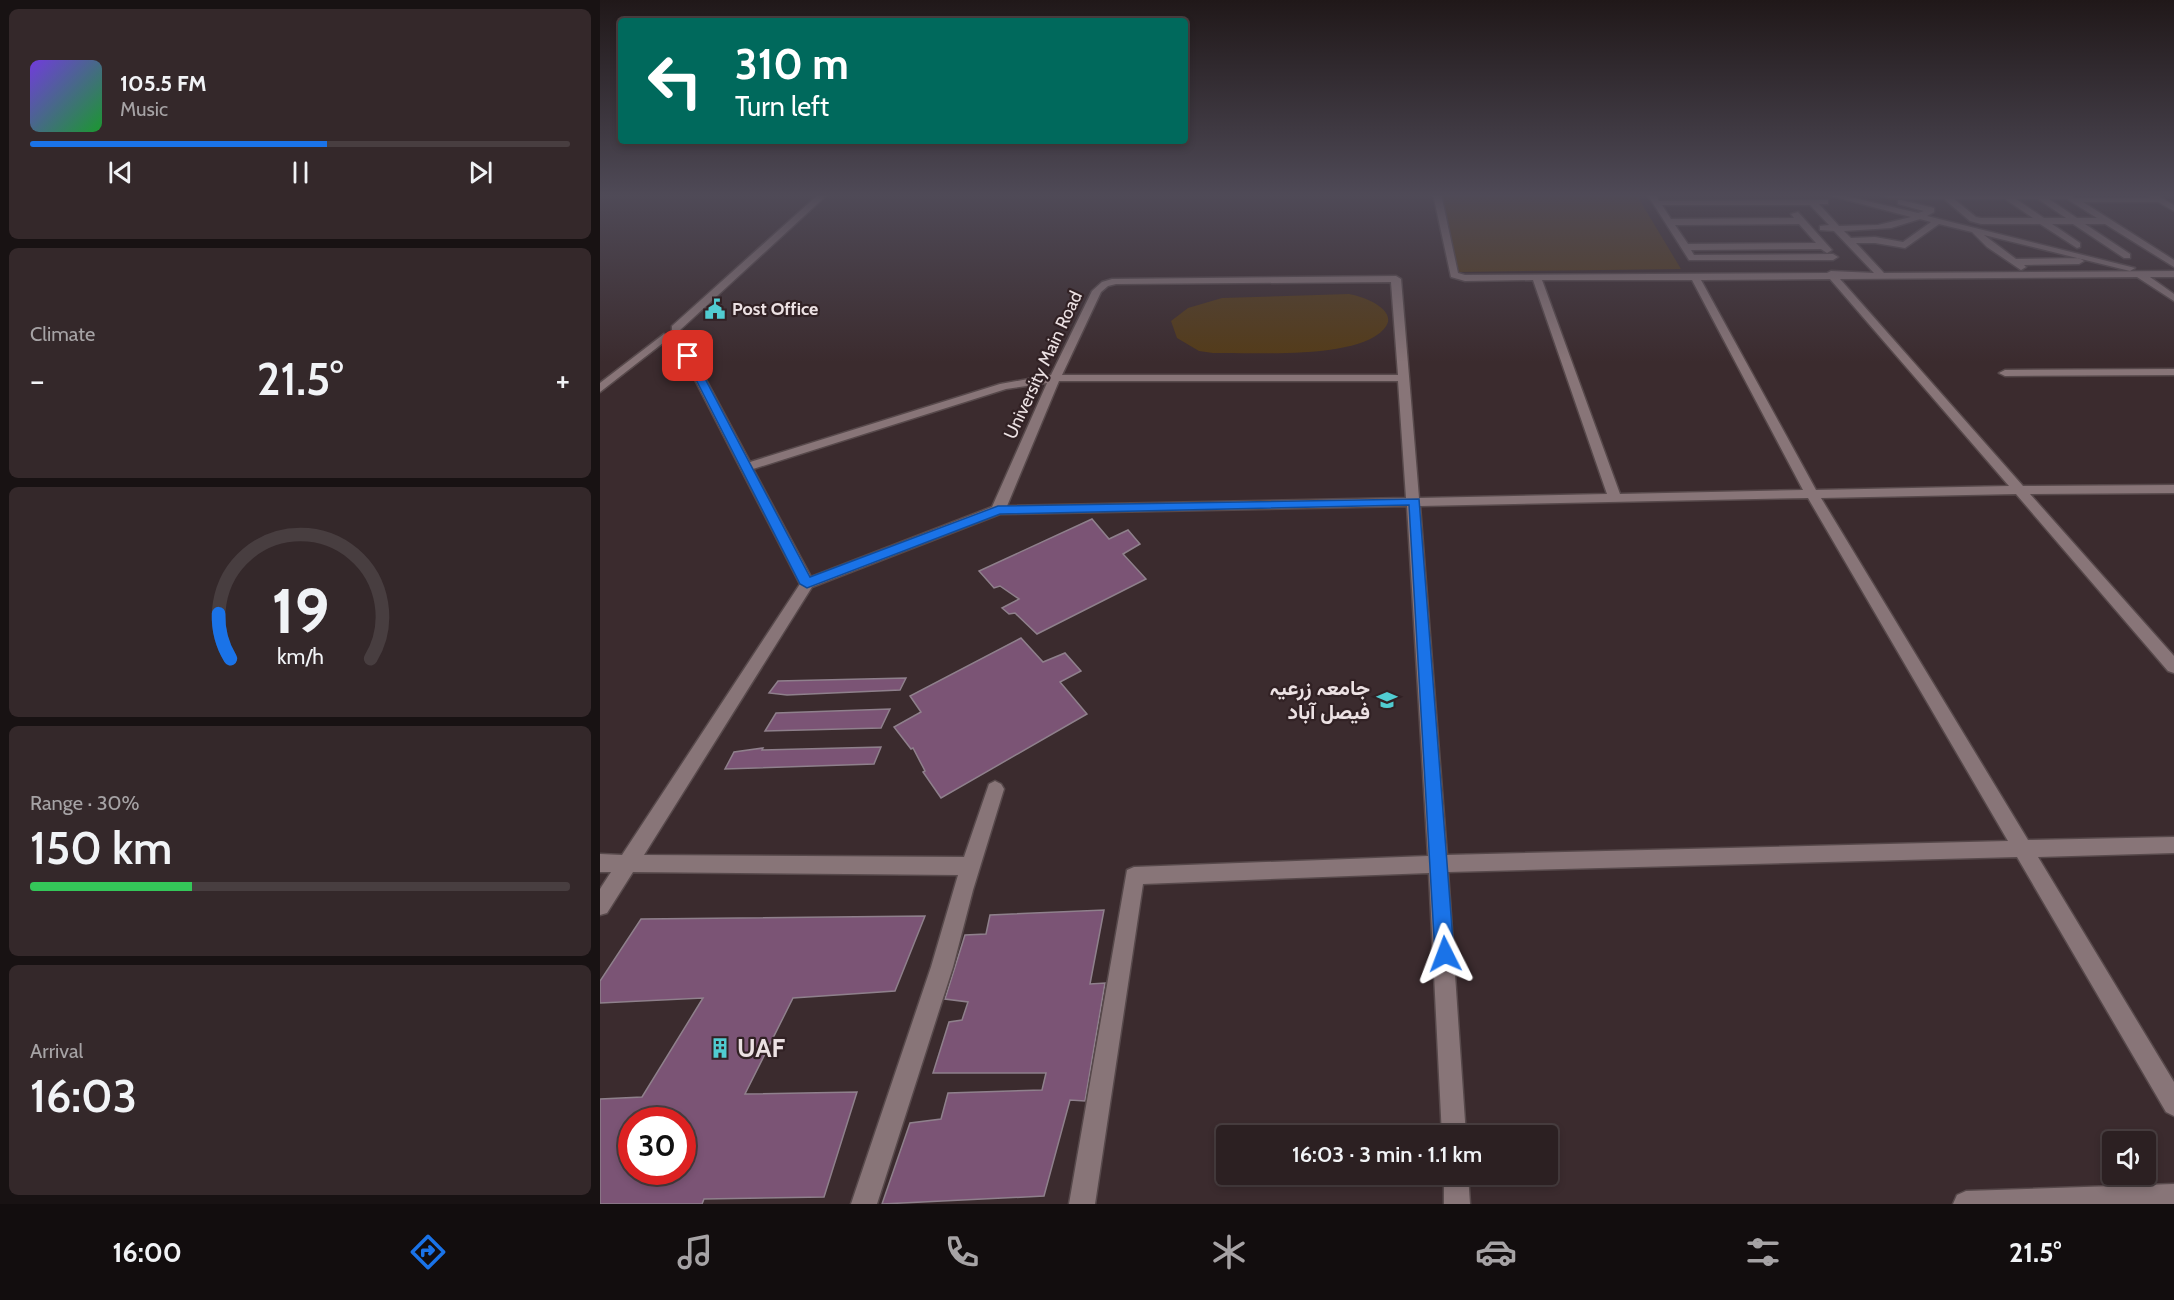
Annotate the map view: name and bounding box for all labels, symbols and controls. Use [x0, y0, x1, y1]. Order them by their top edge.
text: 310 m [735, 38, 849, 90]
icon: left [636, 42, 714, 120]
text: 105.5 FM [120, 70, 207, 97]
text: Turn left [735, 90, 829, 123]
text: Music [120, 97, 168, 121]
icon: previous [104, 156, 137, 189]
icon: pause [284, 156, 317, 189]
icon: next [464, 156, 497, 189]
street label: University Main Road [999, 287, 1087, 443]
public building icon: Post Office [703, 297, 727, 321]
place label: Post Office [732, 298, 818, 320]
text: Climate [30, 322, 95, 346]
pin [662, 330, 713, 381]
icon: arrive [671, 339, 704, 372]
text: 21.5° [257, 352, 343, 406]
text: − [30, 360, 45, 400]
text: + [555, 360, 570, 400]
text: 19 [271, 573, 329, 649]
text: km/h [277, 643, 323, 669]
place label: جامعہ زرعیہ فیصل آباد [1270, 675, 1370, 724]
school or university icon: جامعہ زرعیہ فیصل آباد [1375, 688, 1399, 712]
text: Range · 30% [30, 791, 139, 815]
text: 150 km [30, 821, 172, 875]
position arrow [1413, 922, 1477, 986]
place label: UAF [737, 1032, 785, 1064]
building icon: UAF [708, 1036, 732, 1060]
text: Arrival [30, 1039, 83, 1063]
text: 16:03 [30, 1069, 137, 1123]
speed limit sign: 30 [618, 1107, 696, 1185]
map controls [2102, 1131, 2156, 1185]
button: sound [2102, 1131, 2156, 1185]
text: 16:03 · 3 min · 1.1 km [1292, 1141, 1482, 1168]
icon: directions [407, 1231, 449, 1273]
icon: music [674, 1231, 716, 1273]
icon: phone [941, 1231, 983, 1273]
icon: climate [1208, 1231, 1250, 1273]
icon: car [1475, 1231, 1517, 1273]
icon: filters [1742, 1231, 1784, 1273]
text: 16:00 [113, 1236, 182, 1269]
text: 21.5° [2009, 1236, 2061, 1269]

